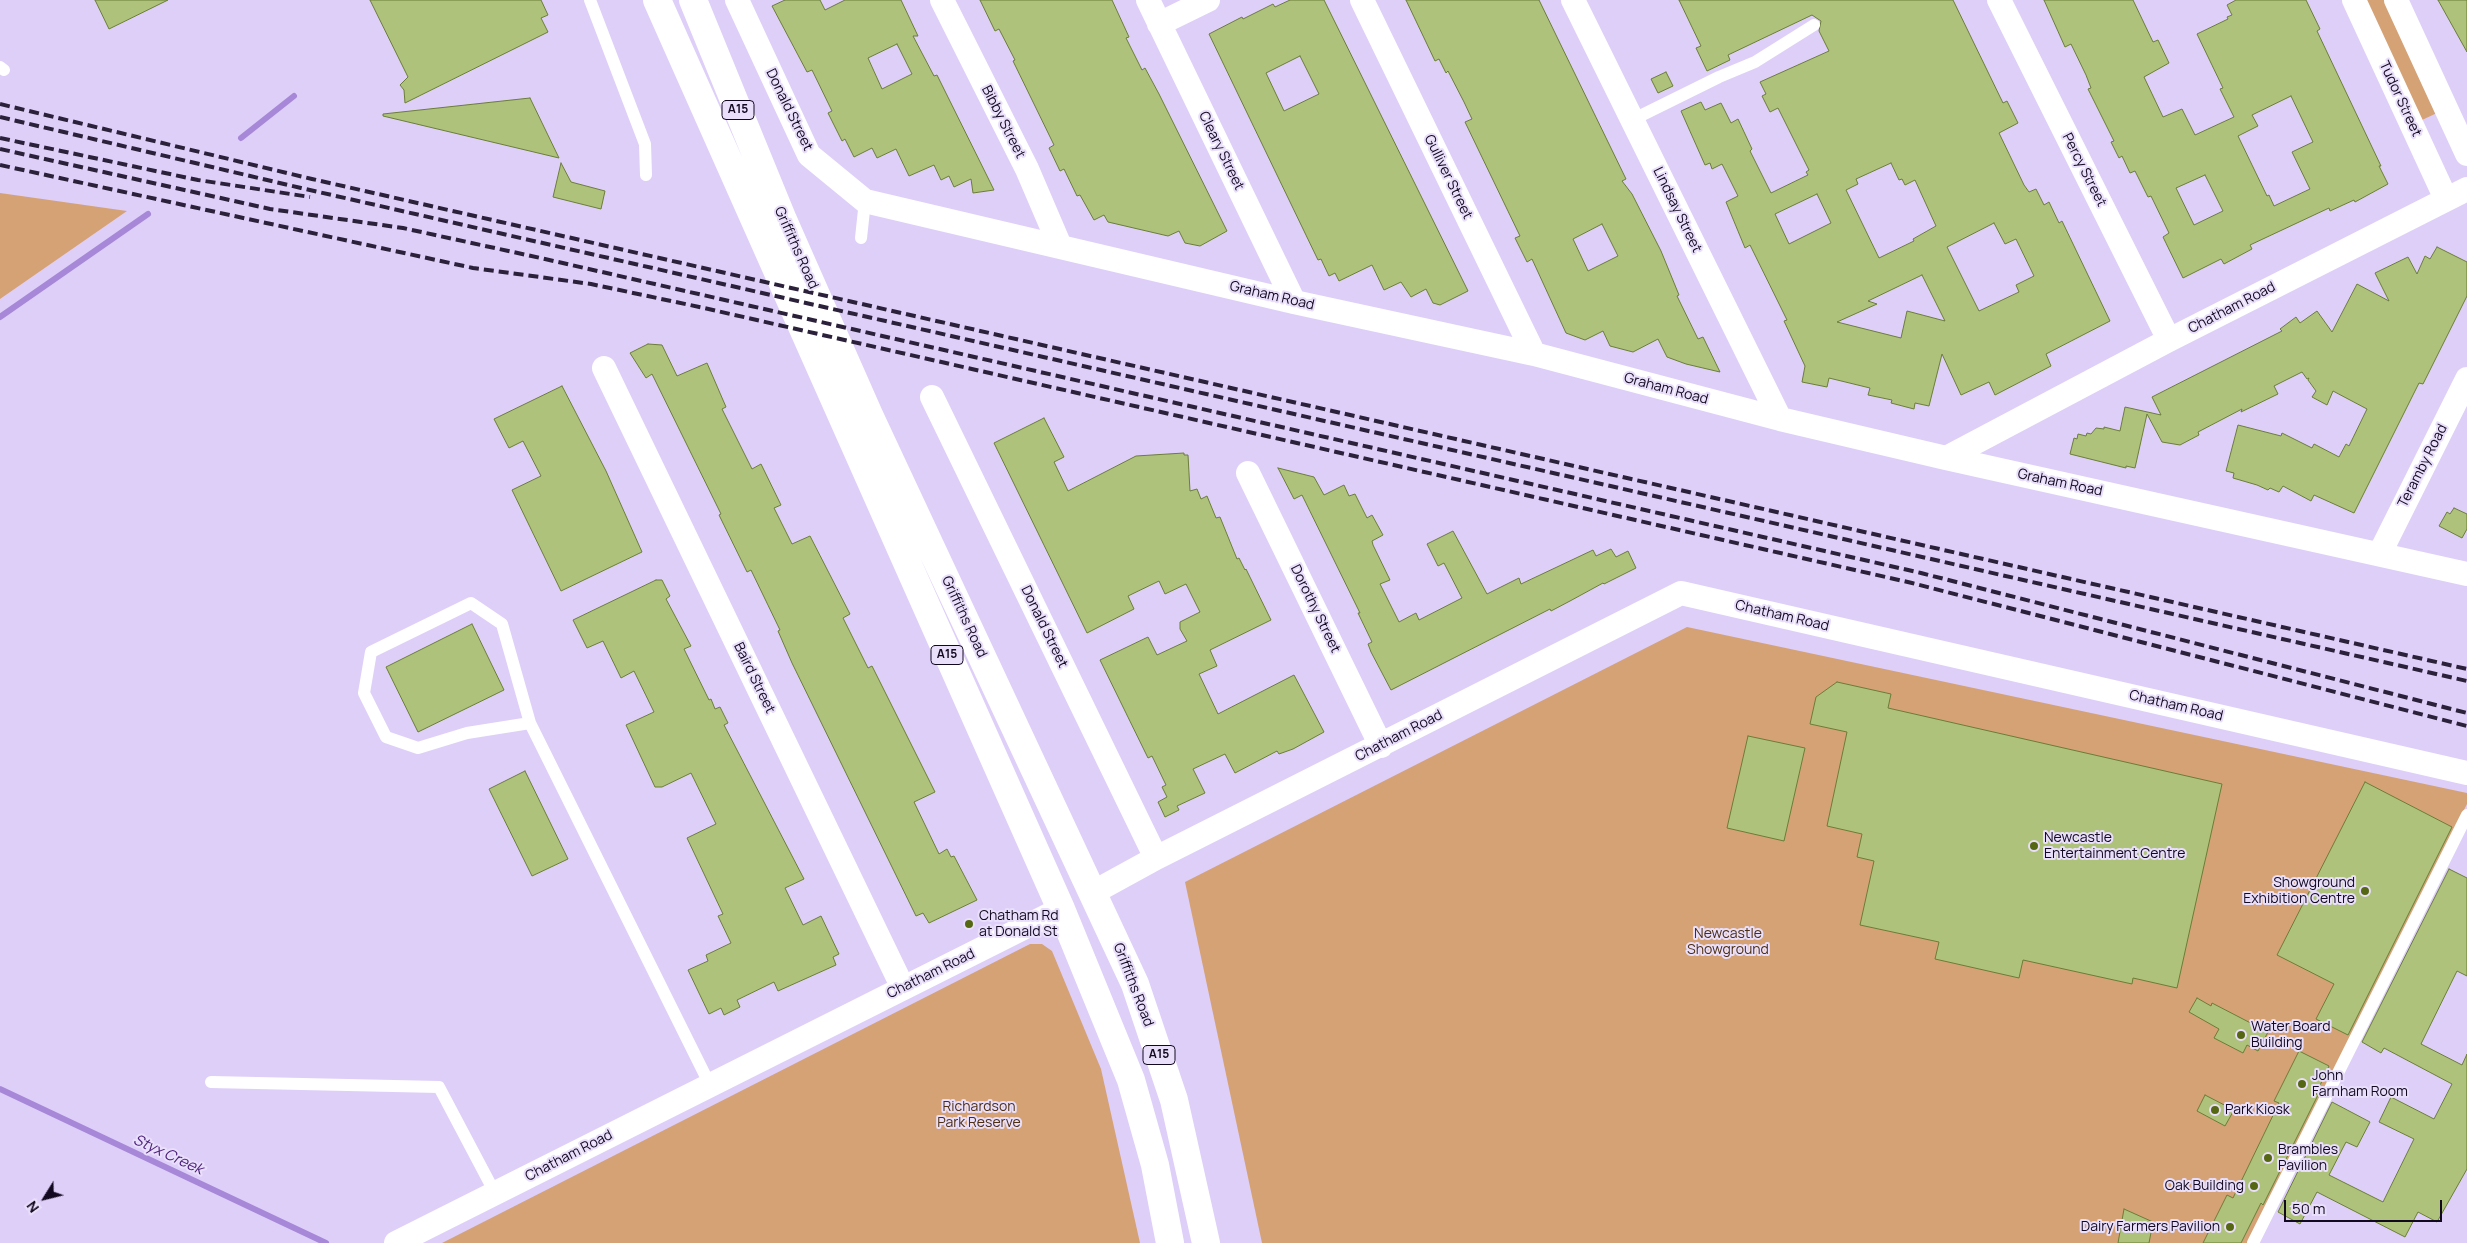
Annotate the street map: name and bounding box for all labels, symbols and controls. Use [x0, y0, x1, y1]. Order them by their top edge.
street label: Tudor Street [2375, 59, 2425, 139]
street label: Donald Street [762, 66, 816, 154]
street label: Bibby Street [978, 83, 1028, 161]
road number: A15 [722, 100, 754, 120]
street label: Cleary Street [1195, 109, 1247, 193]
street label: Percy Street [2058, 130, 2110, 210]
street label: Gulliver Street [1420, 132, 1476, 222]
street label: Lindsay Street [1649, 165, 1705, 255]
street label: Griffiths Road [770, 204, 822, 292]
street label: Graham Road [1228, 278, 1316, 314]
street label: Chatham Road [2186, 279, 2278, 337]
street label: Graham Road [1622, 370, 1710, 408]
street label: Teramby Road [2395, 422, 2451, 510]
street label: Graham Road [2016, 466, 2104, 500]
street label: Dorothy Street [1286, 562, 1344, 656]
street label: Griffiths Road [938, 573, 990, 661]
street label: Donald Street [1017, 583, 1071, 671]
street label: Chatham Road [1734, 597, 1830, 635]
street label: Baird Street [730, 640, 778, 716]
road number: A15 [931, 646, 963, 664]
street label: Chatham Road [2128, 687, 2224, 725]
street label: Chatham Road [1353, 707, 1445, 765]
place label: Newcastle Entertainment Centre [2044, 830, 2185, 862]
marker: Newcastle Entertainment Centre [2028, 840, 2040, 852]
place label: Showground Exhibition Centre [2243, 875, 2355, 908]
marker: Showground Exhibition Centre [2359, 885, 2371, 897]
place label: Chatham Rd at Donald St [979, 908, 1059, 940]
marker: Chatham Rd at Donald St [963, 918, 975, 930]
park label: Newcastle Showground [1687, 926, 1769, 959]
street label: Griffiths Road [1109, 941, 1157, 1029]
street label: Chatham Road [884, 945, 978, 1003]
place label: Water Board Building [2251, 1019, 2330, 1052]
marker: Water Board Building [2235, 1029, 2247, 1041]
road number: A15 [1143, 1046, 1175, 1064]
place label: John Farnham Room [2312, 1068, 2408, 1100]
marker: John Farnham Room [2296, 1078, 2308, 1090]
park label: Richardson Park Reserve [937, 1099, 1021, 1132]
place label: Park Kiosk [2225, 1102, 2290, 1118]
marker: Park Kiosk [2209, 1104, 2221, 1116]
street label: Chatham Road [523, 1127, 615, 1185]
water label: Styx Creek [130, 1131, 206, 1179]
place label: Brambles Pavilion [2278, 1142, 2338, 1174]
marker: Brambles Pavilion [2262, 1152, 2274, 1164]
north arrow [20, 1173, 70, 1223]
place label: Oak Building [2165, 1178, 2244, 1194]
marker: Oak Building [2248, 1180, 2260, 1192]
scale bar [2287, 1190, 2444, 1222]
text: N [22, 1197, 43, 1217]
text: 50 m [2292, 1198, 2326, 1219]
place label: Dairy Farmers Pavilion [2081, 1219, 2220, 1235]
marker: Dairy Farmers Pavilion [2224, 1221, 2236, 1233]

